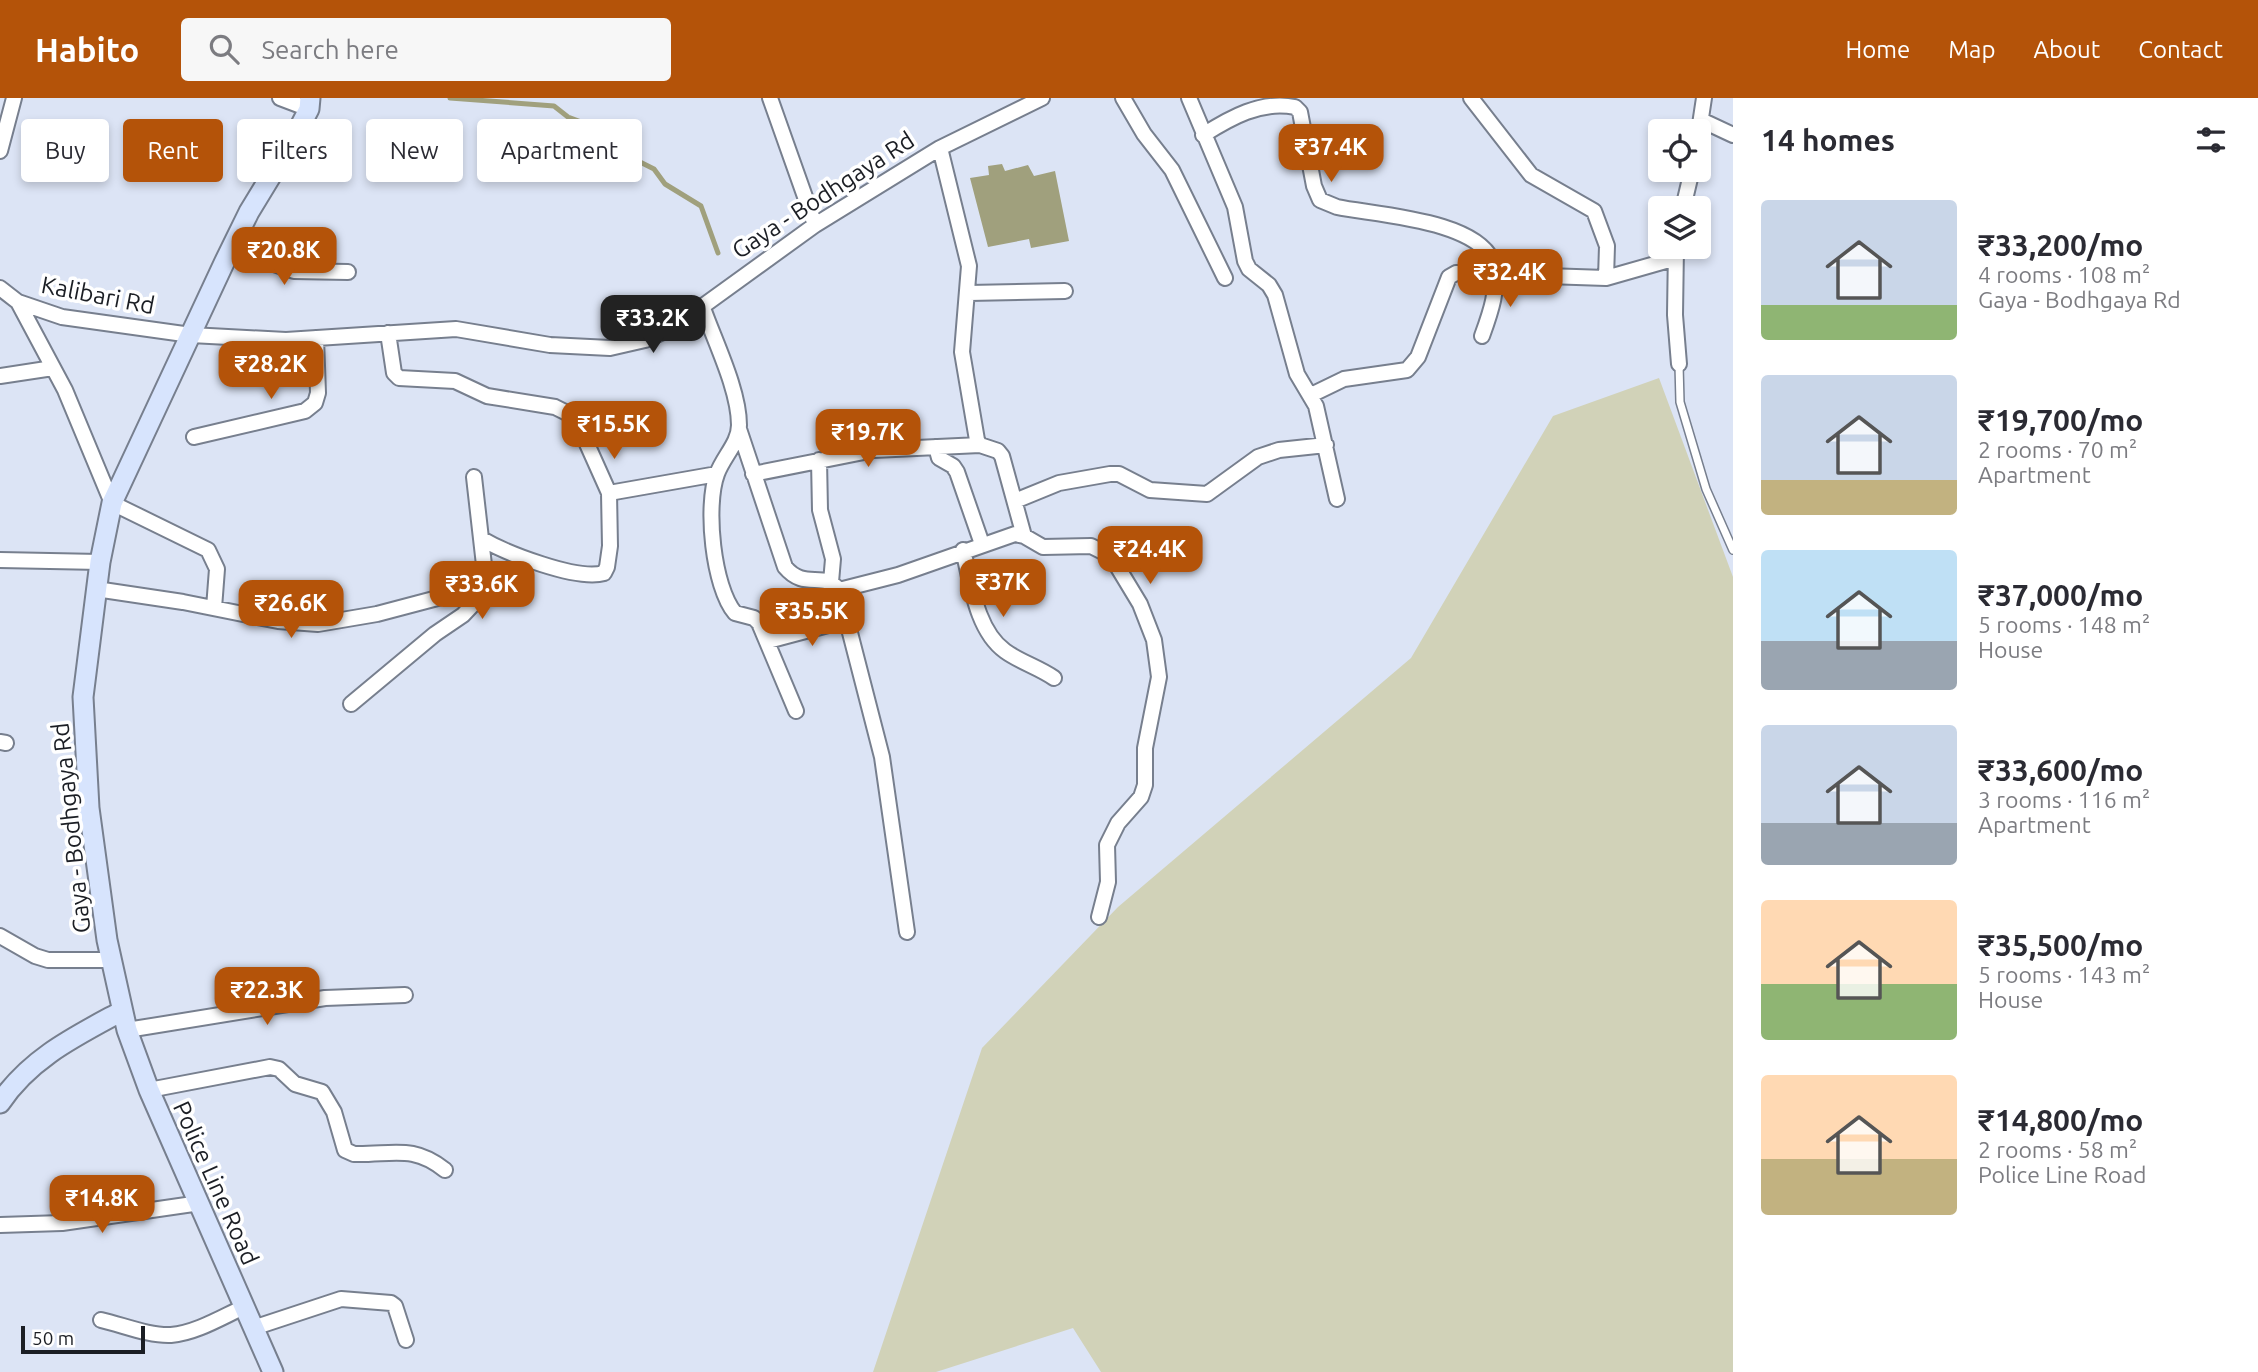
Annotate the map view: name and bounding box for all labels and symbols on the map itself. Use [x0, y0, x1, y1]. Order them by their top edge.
pin: ₹37.4K [1274, 125, 1388, 184]
street label: Gaya - Bodhgaya Rd [727, 126, 919, 264]
pin: ₹20.8K [227, 228, 341, 287]
pin: ₹32.4K [1453, 250, 1567, 309]
street label: Kalibari Rd [39, 271, 157, 319]
pin: ₹33.2K [596, 296, 710, 355]
pin: ₹28.2K [214, 342, 328, 401]
pin: ₹15.5K [557, 402, 671, 461]
pin: ₹19.7K [811, 410, 925, 469]
pin: ₹24.4K [1093, 526, 1207, 586]
pin: ₹37K [962, 560, 1044, 619]
pin: ₹33.6K [425, 561, 539, 621]
pin: ₹26.6K [234, 580, 348, 640]
pin: ₹35.5K [755, 588, 869, 648]
street label: Gaya - Bodhgaya Rd [47, 721, 95, 935]
pin: ₹22.3K [210, 968, 324, 1027]
street label: Police Line Road [168, 1097, 264, 1269]
pin: ₹14.8K [45, 1176, 159, 1235]
scale bar [21, 1323, 145, 1355]

